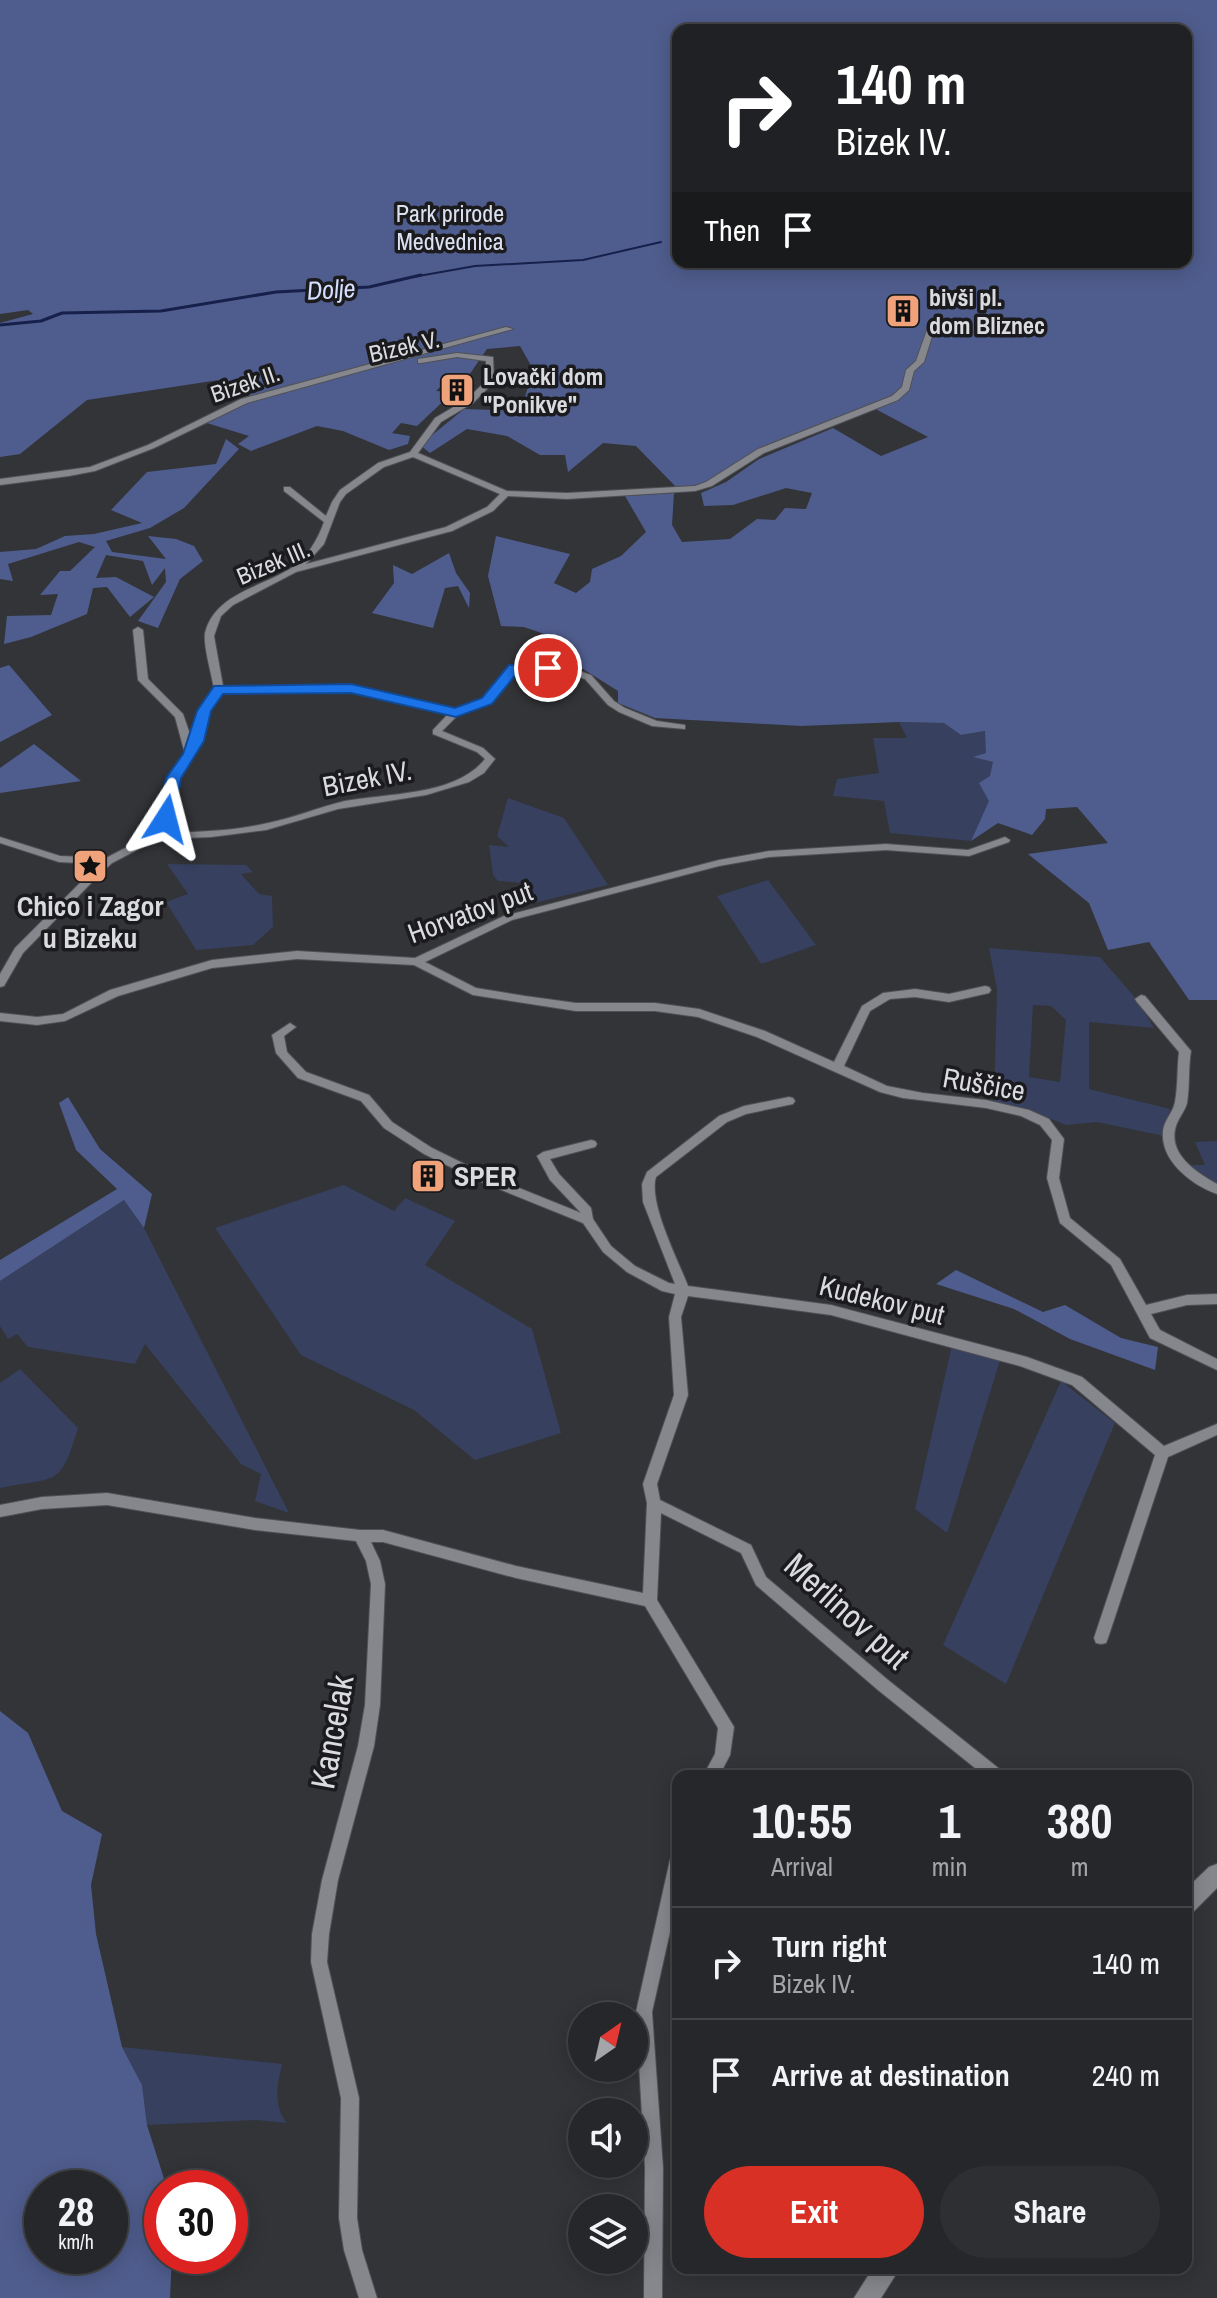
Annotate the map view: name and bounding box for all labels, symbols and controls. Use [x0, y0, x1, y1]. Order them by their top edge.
text: 140 m [836, 46, 966, 121]
icon: right [704, 56, 808, 160]
text: Bizek IV. [836, 118, 951, 166]
park label: Park prirode Medvednica [396, 197, 504, 257]
icon: arrive [776, 208, 820, 252]
text: Then [704, 210, 760, 250]
water label: Dolje [306, 270, 356, 308]
place label: bivši pl. dom Bliznec [929, 281, 1045, 341]
building icon: bivši pl. dom Bliznec [884, 292, 922, 330]
street label: Bizek V. [366, 322, 442, 370]
street label: Bizek II. [206, 356, 284, 410]
place label: Lovački dom "Ponikve" [483, 360, 603, 420]
building icon: Lovački dom "Ponikve" [438, 371, 476, 409]
street label: Bizek III. [231, 532, 315, 592]
pin [514, 634, 582, 702]
icon: arrive [526, 646, 570, 690]
street label: Bizek IV. [319, 751, 415, 805]
position arrow [124, 777, 208, 861]
place icon: Chico i Zagor u Bizeku [71, 847, 109, 885]
street label: Horvatov put [402, 872, 538, 952]
place label: Chico i Zagor u Bizeku [17, 887, 163, 957]
street label: Ruščice [940, 1058, 1028, 1110]
building icon: SPER [409, 1157, 447, 1195]
place label: SPER [454, 1157, 517, 1195]
street label: Kudekov put [815, 1266, 949, 1334]
street label: Merlinov put [775, 1543, 920, 1680]
street label: Kancelak [299, 1671, 365, 1792]
text: 10:55 [752, 1788, 852, 1853]
text: 1 [939, 1788, 960, 1853]
text: 380 [1047, 1788, 1112, 1853]
text: Arrival [771, 1849, 833, 1884]
text: min [932, 1849, 967, 1884]
text: m [1071, 1849, 1089, 1884]
text: Turn right [772, 1926, 886, 1966]
icon: right [704, 1941, 748, 1985]
text: 140 m [1092, 1943, 1160, 1983]
text: Bizek IV. [772, 1966, 855, 2001]
north arrow [568, 2002, 648, 2082]
map controls [568, 2002, 648, 2274]
icon: arrive [704, 2053, 748, 2097]
text: Arrive at destination [772, 2055, 1010, 2095]
text: 240 m [1092, 2055, 1160, 2095]
button: sound [568, 2098, 648, 2178]
button: Exit [704, 2166, 924, 2258]
button: Share [940, 2166, 1160, 2258]
speed limit sign: 30 [144, 2170, 248, 2274]
text: 28 [58, 2185, 94, 2238]
button: layers [568, 2194, 648, 2274]
text: km/h [58, 2228, 94, 2255]

